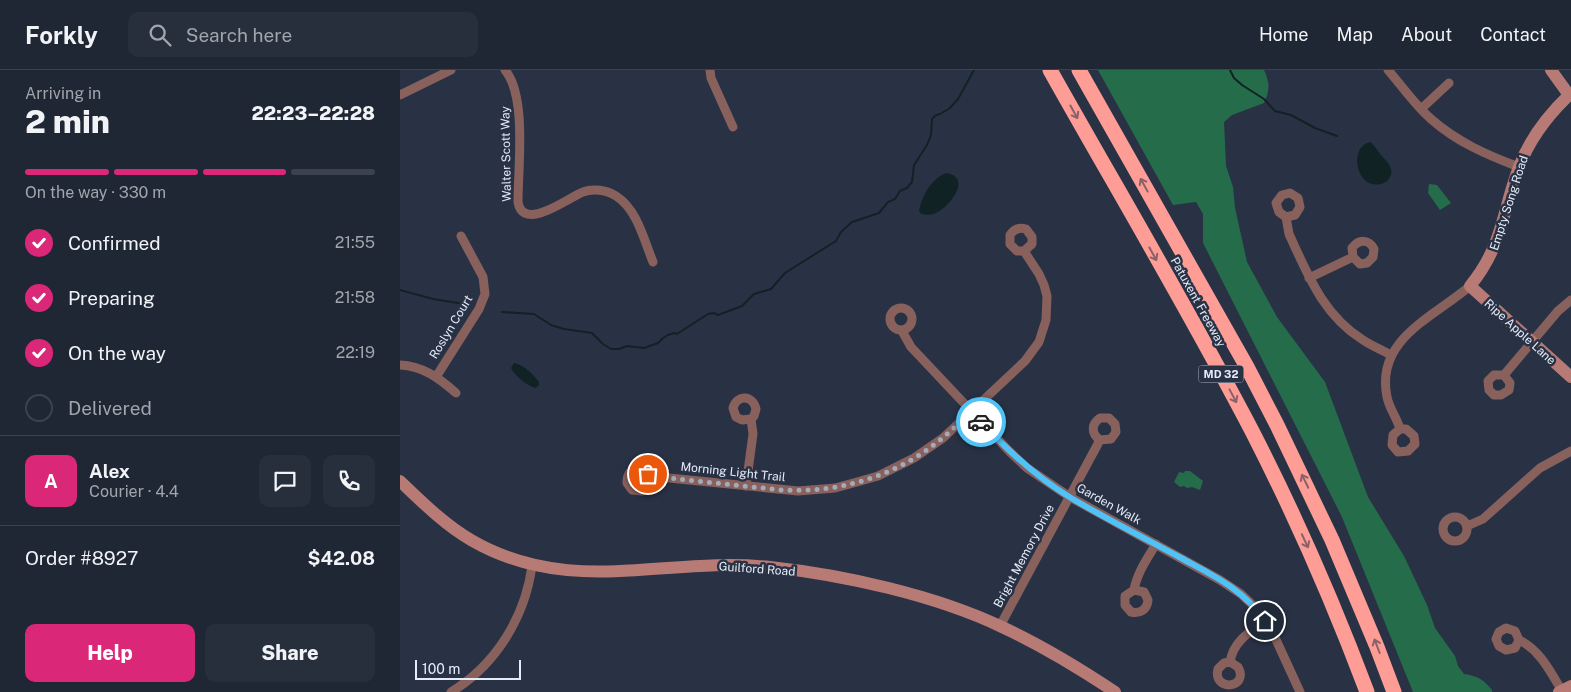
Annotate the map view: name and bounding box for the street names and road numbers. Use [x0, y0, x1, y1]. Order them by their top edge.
street label: Walter Scott Way [498, 105, 514, 202]
street label: Empty Song Road [1487, 154, 1531, 252]
street label: Patuxent Freeway [1168, 255, 1229, 350]
street label: Roslyn Court [427, 292, 476, 361]
street label: Ripe Apple Lane [1482, 296, 1559, 368]
road number: MD 32 [1198, 366, 1244, 382]
street label: Morning Light Trail [680, 460, 787, 485]
street label: Garden Walk [1074, 481, 1144, 528]
street label: Bright Memory Drive [991, 502, 1057, 610]
street label: Guilford Road [718, 559, 796, 579]

